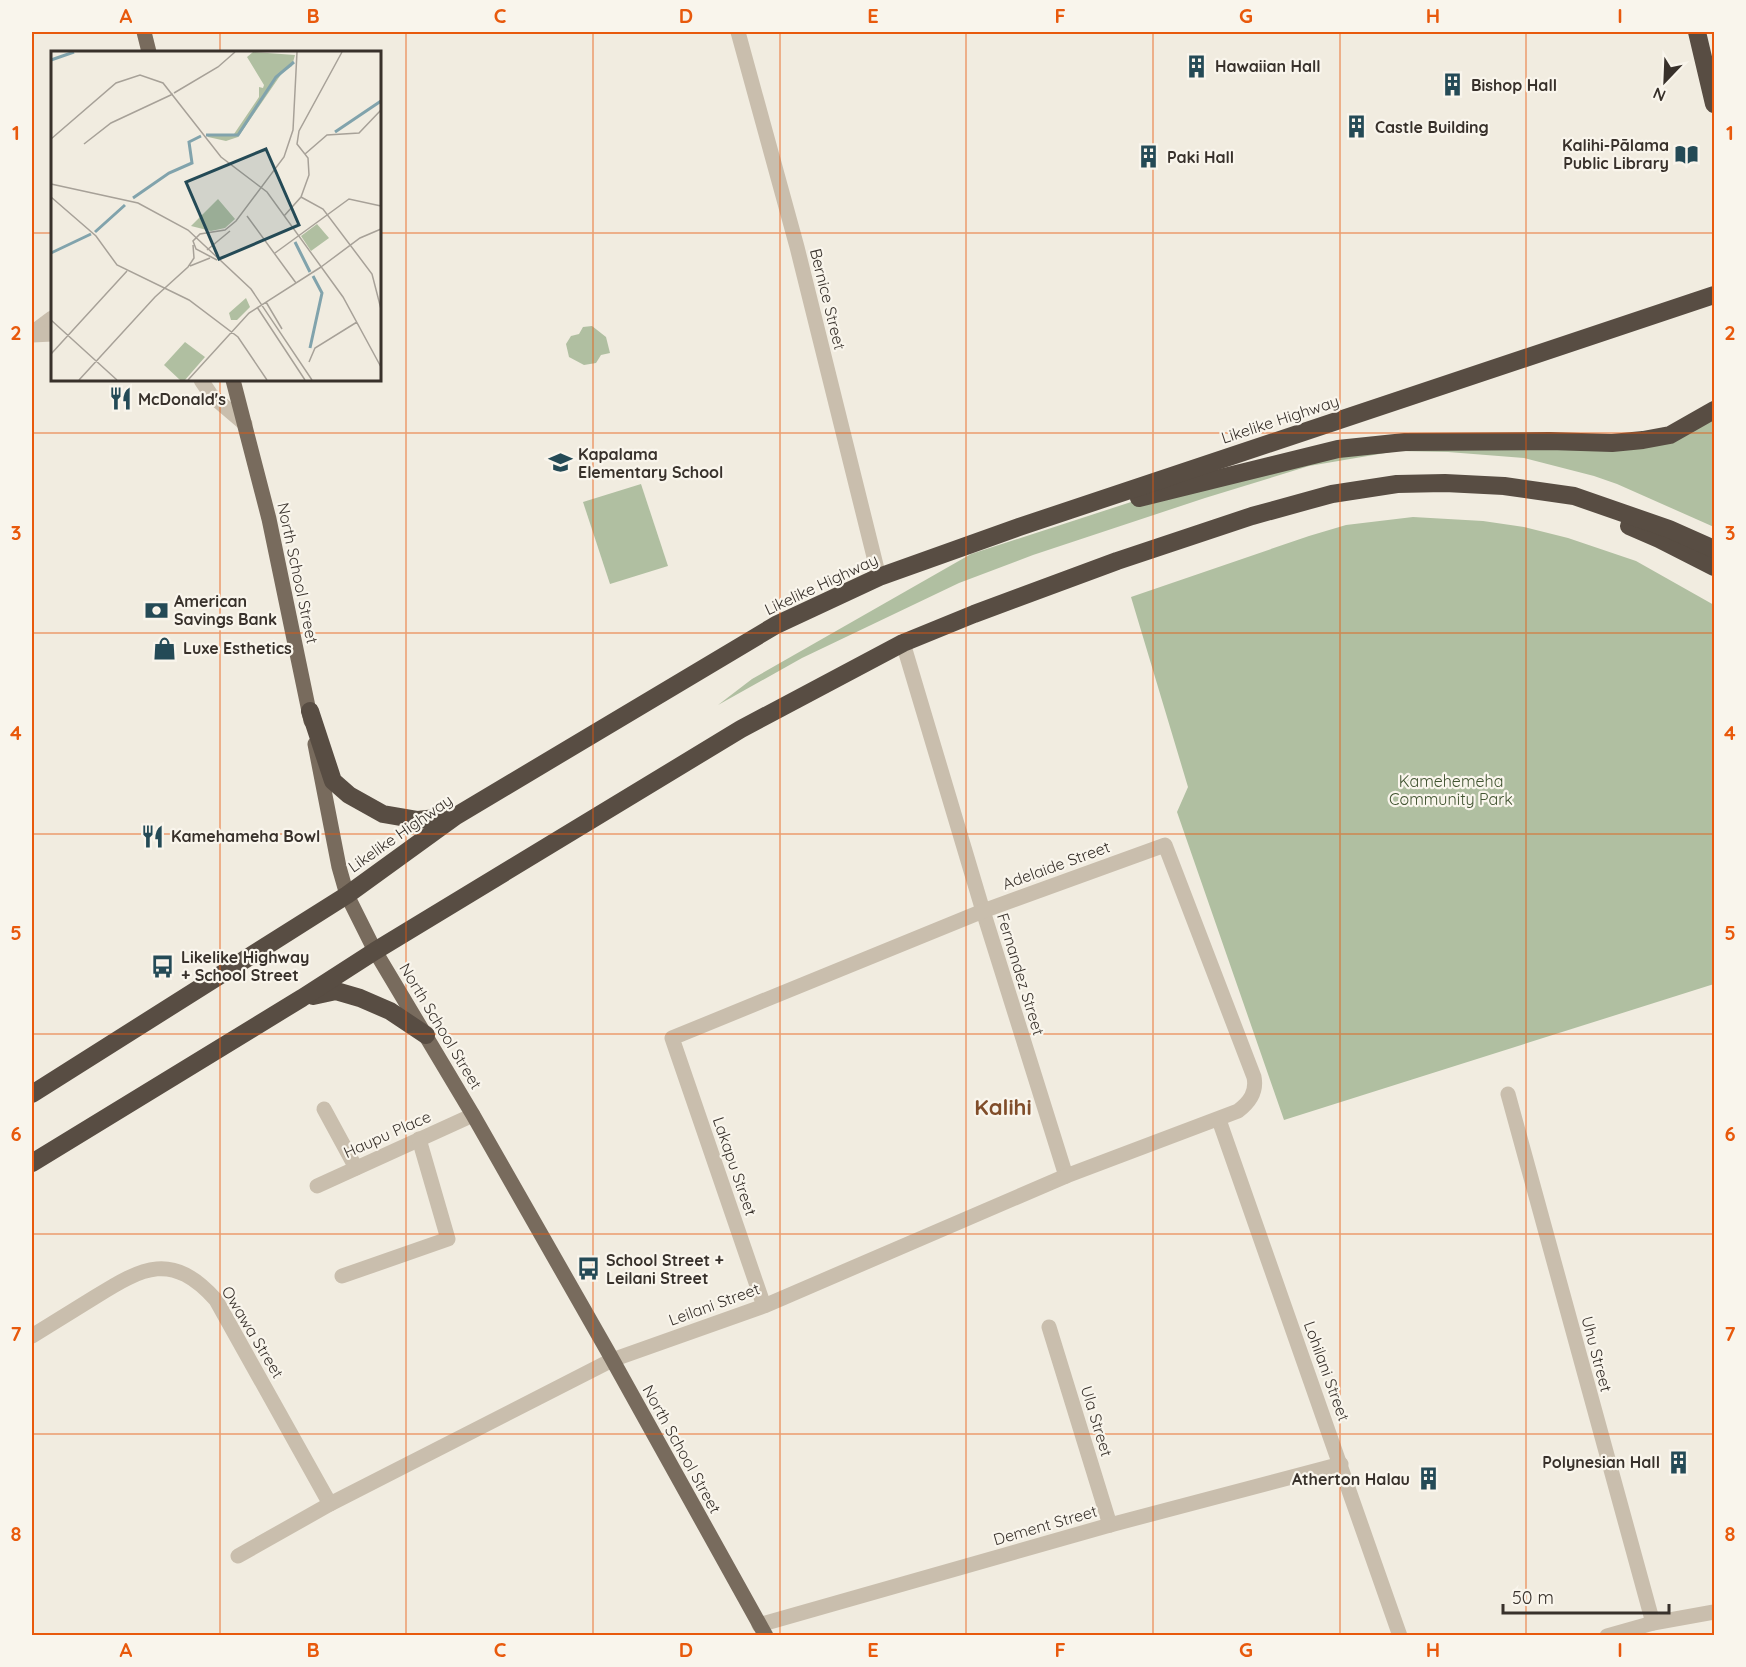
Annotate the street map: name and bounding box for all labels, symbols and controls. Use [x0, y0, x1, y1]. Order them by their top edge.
text: A [120, 3, 133, 28]
text: B [306, 3, 320, 28]
text: C [494, 3, 507, 28]
text: D [679, 3, 693, 28]
text: E [867, 3, 879, 28]
text: F [1054, 3, 1066, 28]
text: G [1239, 3, 1253, 28]
text: H [1426, 3, 1440, 28]
text: I [1617, 3, 1623, 28]
inset map [51, 51, 381, 381]
north arrow [1635, 51, 1695, 111]
building icon: Hawaiian Hall [1184, 53, 1210, 79]
place label: Hawaiian Hall [1215, 56, 1321, 76]
building icon: Bishop Hall [1440, 72, 1466, 98]
place label: Bishop Hall [1471, 75, 1557, 95]
text: N [1650, 83, 1668, 106]
building icon: Castle Building [1344, 114, 1370, 140]
place label: Castle Building [1375, 117, 1489, 137]
text: 1 [12, 120, 20, 145]
text: 1 [1726, 120, 1734, 145]
place label: Kalihi-Pālama Public Library [1562, 135, 1669, 173]
library icon: Kalihi-Pālama Public Library [1674, 141, 1700, 167]
building icon: Paki Hall [1136, 144, 1162, 170]
place label: Paki Hall [1167, 147, 1234, 167]
street label: Bernice Street [806, 246, 850, 352]
text: 2 [10, 320, 22, 345]
text: 2 [1724, 320, 1736, 345]
restaurant icon: McDonald's [107, 386, 133, 412]
place label: McDonald's [138, 389, 226, 409]
street label: Likelike Highway [1219, 391, 1341, 447]
place label: Kapalama Elementary School [578, 444, 723, 482]
school or university icon: Kapalama Elementary School [547, 450, 573, 476]
street label: North School Street [273, 501, 323, 645]
text: 3 [11, 520, 21, 545]
text: 3 [1725, 520, 1735, 545]
street label: Likelike Highway [761, 549, 881, 619]
place label: American Savings Bank [174, 591, 277, 629]
bank icon: American Savings Bank [143, 597, 169, 623]
shop icon: Luxe Esthetics [152, 635, 178, 661]
place label: Luxe Esthetics [183, 638, 292, 658]
text: 4 [10, 720, 22, 745]
text: 4 [1724, 720, 1736, 745]
park label: Kamehemeha Community Park [1389, 771, 1513, 809]
street label: Likelike Highway [344, 790, 456, 876]
restaurant icon: Kamehameha Bowl [140, 823, 166, 849]
place label: Kamehameha Bowl [171, 826, 320, 846]
street label: Adelaide Street [1000, 836, 1112, 894]
street label: Fernandez Street [993, 910, 1049, 1038]
text: 5 [10, 920, 22, 945]
text: 5 [1724, 920, 1736, 945]
place label: Likelike Highway + School Street [181, 947, 309, 985]
bus stop icon: Likelike Highway + School Street [150, 953, 176, 979]
street label: North School Street [395, 959, 487, 1093]
district label: Kalihi [974, 1093, 1032, 1121]
street label: Haupu Place [340, 1106, 434, 1162]
street label: Lakapu Street [709, 1114, 761, 1218]
text: 6 [10, 1121, 22, 1146]
text: 6 [1724, 1121, 1736, 1146]
place label: School Street + Leilani Street [606, 1250, 724, 1288]
bus stop icon: School Street + Leilani Street [575, 1256, 601, 1282]
street label: Leilani Street [666, 1278, 762, 1330]
street label: Owawa Street [218, 1282, 288, 1382]
street label: Uhu Street [1577, 1314, 1617, 1394]
street label: Lohilani Street [1300, 1318, 1354, 1424]
text: 7 [11, 1321, 22, 1346]
text: 7 [1725, 1321, 1736, 1346]
street label: North School Street [638, 1381, 726, 1517]
street label: Ula Street [1077, 1383, 1117, 1459]
building icon: Polynesian Hall [1665, 1449, 1691, 1475]
place label: Polynesian Hall [1542, 1452, 1660, 1472]
building icon: Atherton Halau [1415, 1466, 1441, 1492]
place label: Atherton Halau [1292, 1469, 1410, 1489]
street label: Dement Street [991, 1501, 1099, 1549]
text: 8 [11, 1521, 22, 1546]
text: 8 [1725, 1521, 1736, 1546]
scale bar [1503, 1577, 1670, 1615]
text: 50 m [1512, 1586, 1554, 1609]
text: A [120, 1637, 133, 1662]
text: B [306, 1637, 320, 1662]
text: C [494, 1637, 507, 1662]
text: D [679, 1637, 693, 1662]
text: E [867, 1637, 879, 1662]
text: F [1054, 1637, 1066, 1662]
text: G [1239, 1637, 1253, 1662]
text: H [1426, 1637, 1440, 1662]
text: I [1617, 1637, 1623, 1662]

